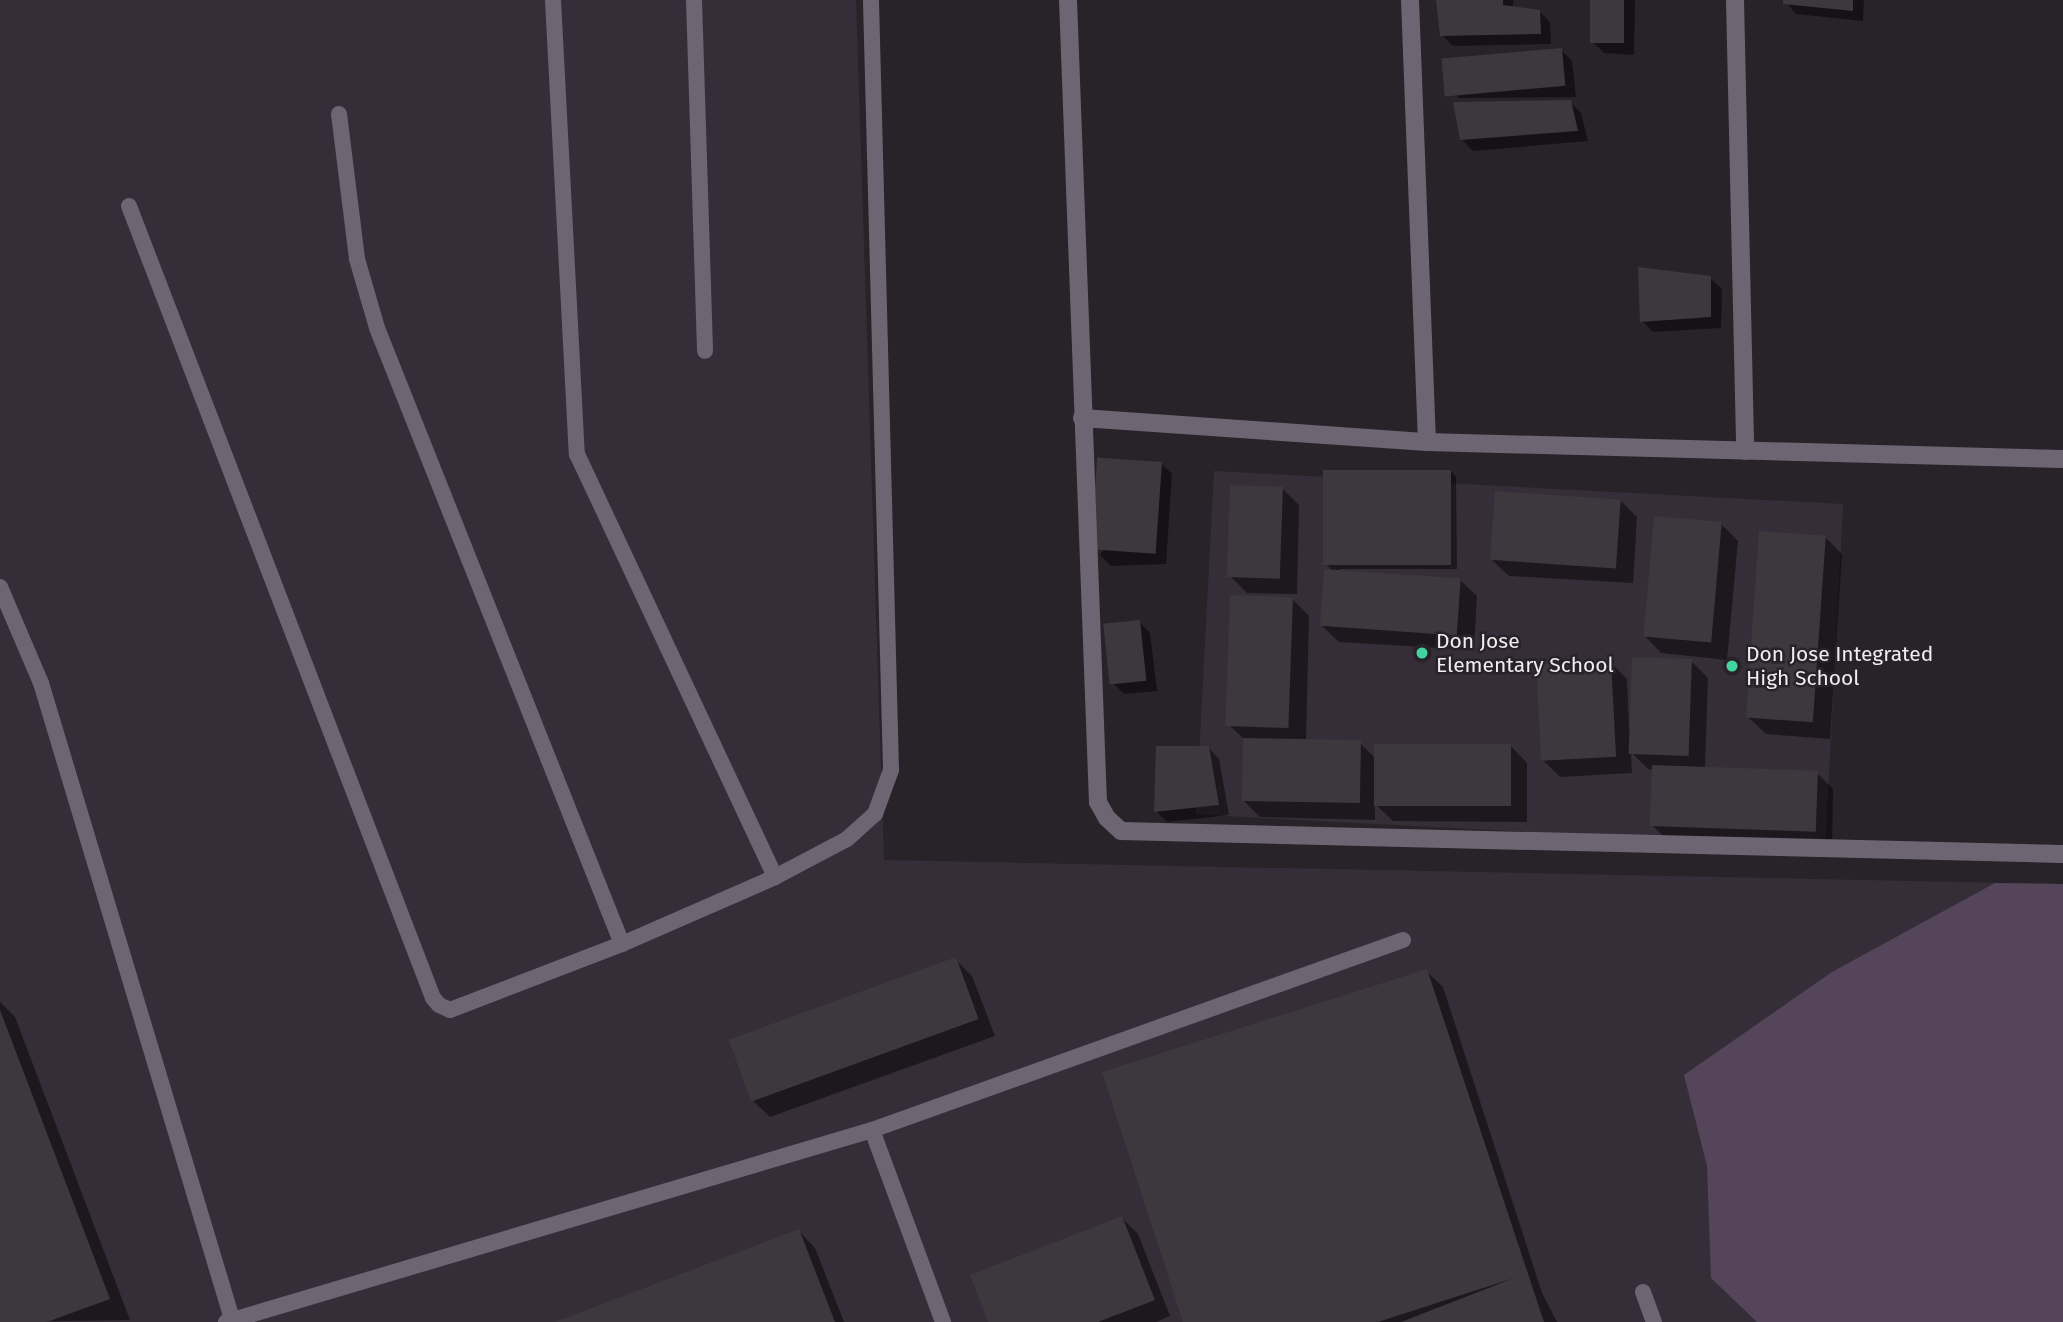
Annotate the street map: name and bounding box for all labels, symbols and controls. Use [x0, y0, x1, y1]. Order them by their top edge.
place label: Don Jose Elementary School [1436, 628, 1614, 678]
place label: Don Jose Integrated High School [1746, 641, 1933, 691]
marker: Don Jose Elementary School [1414, 645, 1430, 661]
marker: Don Jose Integrated High School [1724, 658, 1740, 674]

